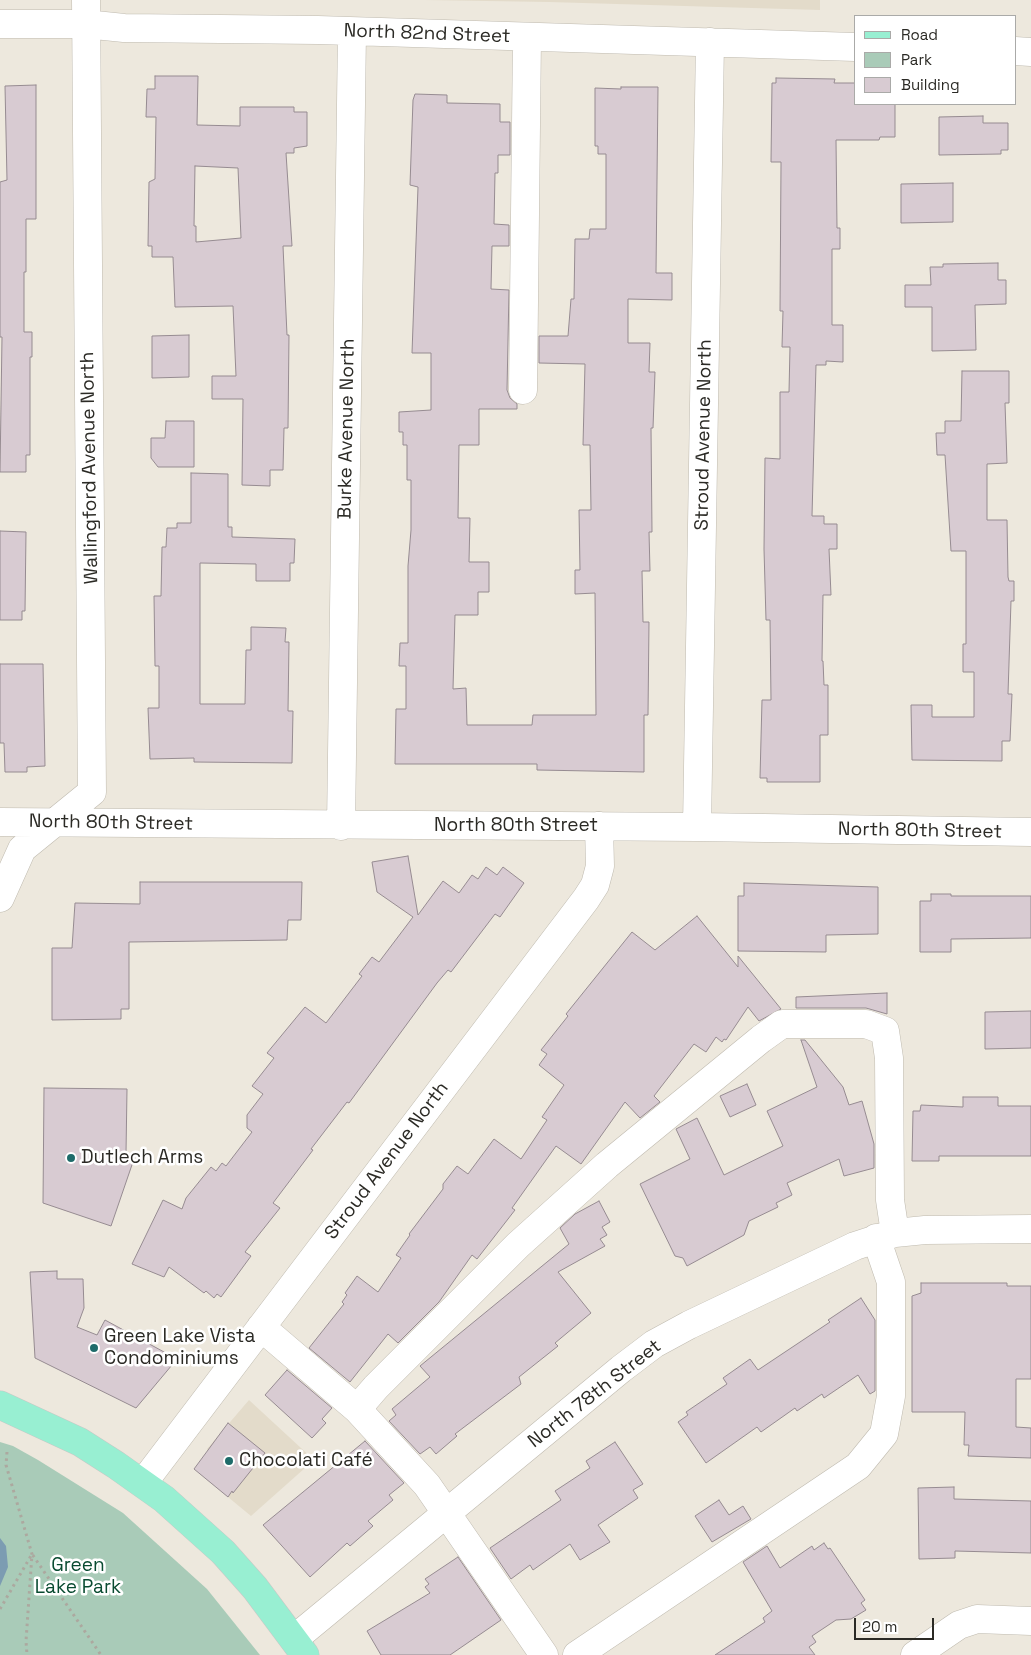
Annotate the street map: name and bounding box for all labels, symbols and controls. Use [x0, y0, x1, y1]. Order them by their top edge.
legend [854, 15, 1016, 105]
street label: North 82nd Street [343, 20, 511, 48]
text: Road [901, 25, 938, 44]
text: Park [901, 50, 932, 69]
text: Building [901, 75, 960, 94]
street label: Burke Avenue North [334, 338, 360, 520]
street label: Stroud Avenue North [691, 339, 717, 531]
street label: Wallingford Avenue North [77, 351, 103, 585]
street label: North 80th Street [29, 810, 193, 836]
street label: North 80th Street [434, 815, 598, 837]
street label: North 80th Street [838, 818, 1002, 844]
street label: Stroud Avenue North [320, 1078, 454, 1244]
place label: Dutlech Arms [81, 1147, 203, 1169]
marker: Dutlech Arms [65, 1152, 77, 1164]
place label: Green Lake Vista Condominiums [104, 1326, 255, 1370]
street label: North 78th Street [524, 1335, 666, 1453]
marker: Green Lake Vista Condominiums [88, 1342, 100, 1354]
place label: Chocolati Café [239, 1450, 373, 1472]
marker: Chocolati Café [223, 1455, 235, 1467]
park label: Green Lake Park [35, 1555, 121, 1599]
scale bar [856, 1608, 936, 1640]
text: 20 m [862, 1617, 897, 1636]

